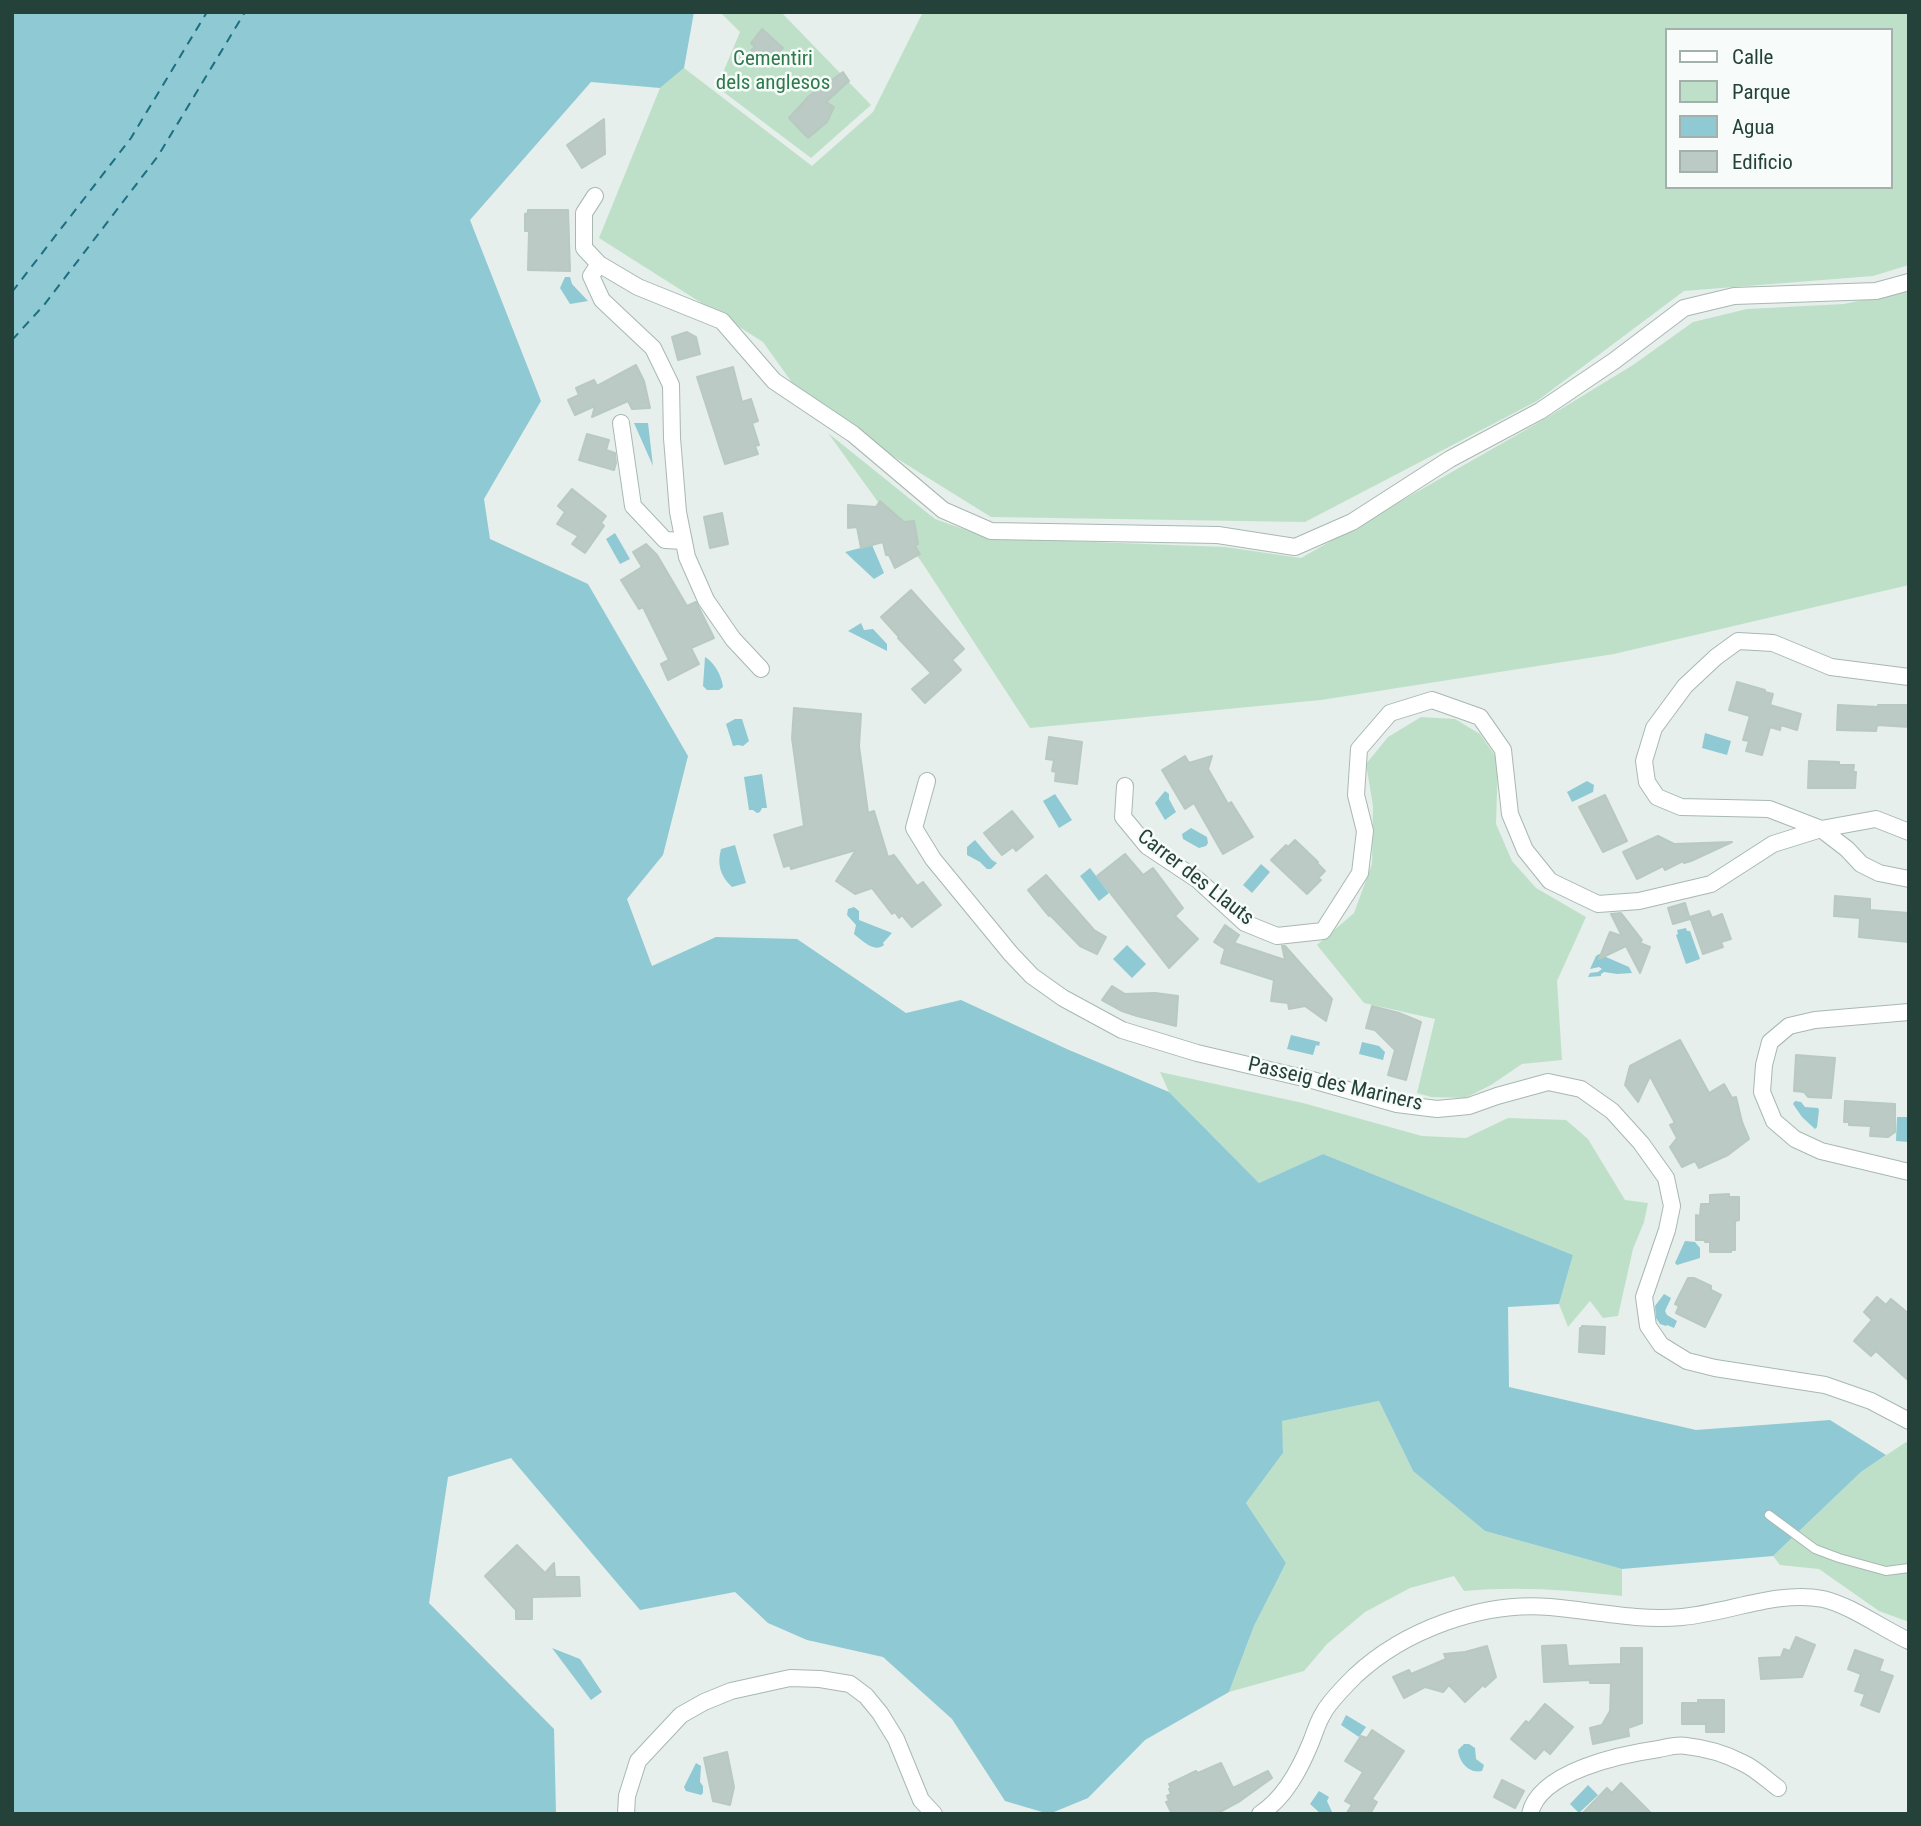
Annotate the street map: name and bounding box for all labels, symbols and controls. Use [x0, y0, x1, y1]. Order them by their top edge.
legend [1666, 28, 1893, 189]
text: Calle [1732, 45, 1773, 69]
park label: Cementiri dels anglesos [716, 47, 830, 97]
text: Parque [1732, 80, 1790, 104]
text: Agua [1732, 115, 1775, 139]
text: Edificio [1732, 150, 1793, 174]
street label: Carrer des Llauts [1132, 825, 1258, 931]
street label: Passeig des Mariners [1245, 1053, 1425, 1117]

